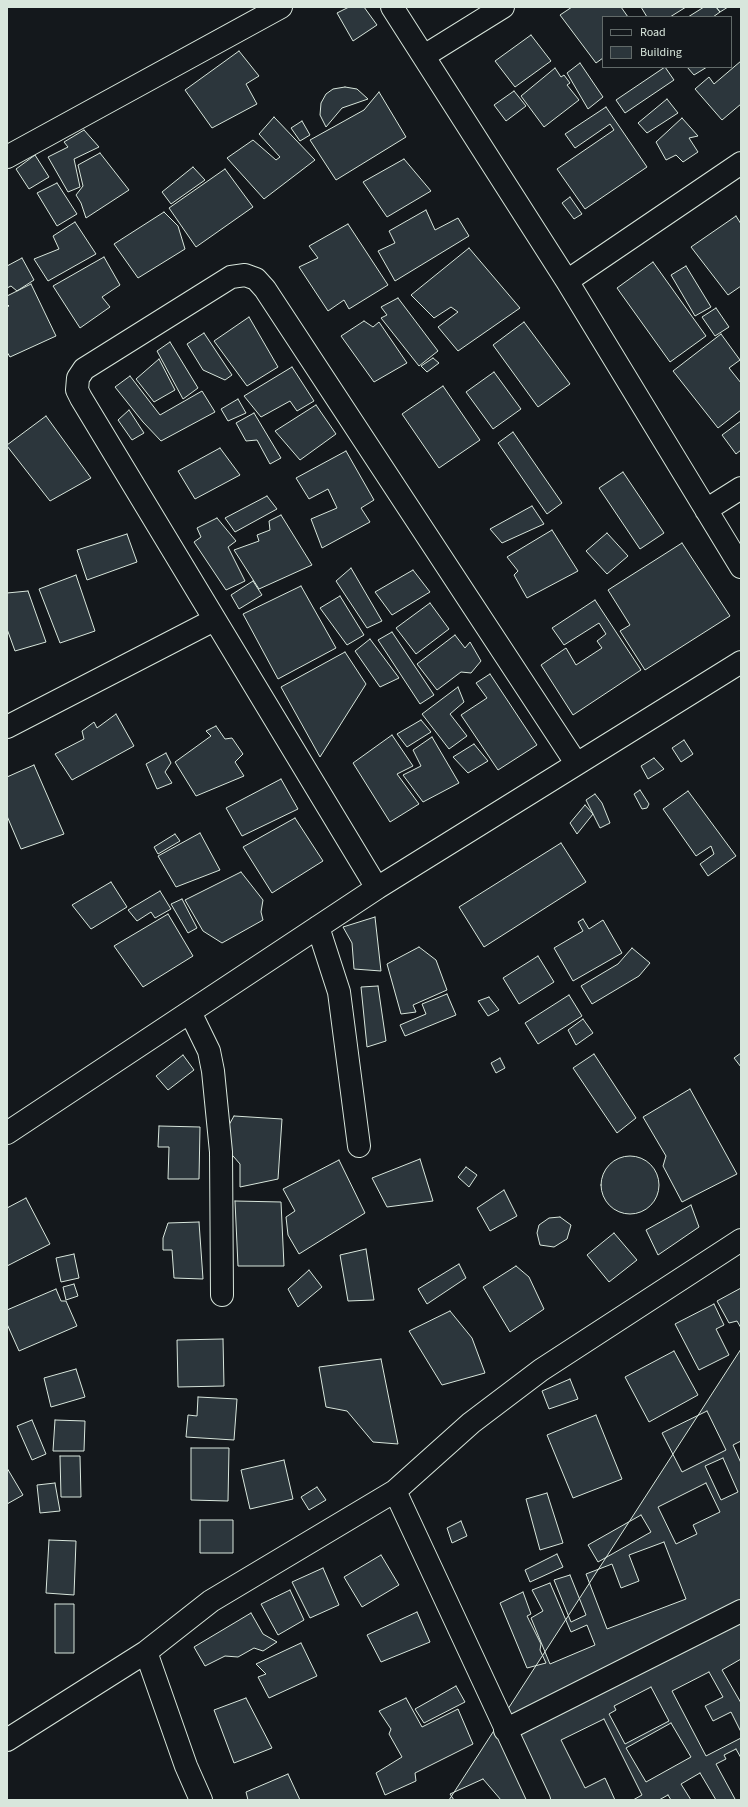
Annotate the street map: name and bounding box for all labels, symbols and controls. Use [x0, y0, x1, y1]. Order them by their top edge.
legend [602, 16, 732, 68]
text: Road [640, 24, 666, 41]
text: Building [640, 44, 682, 61]

